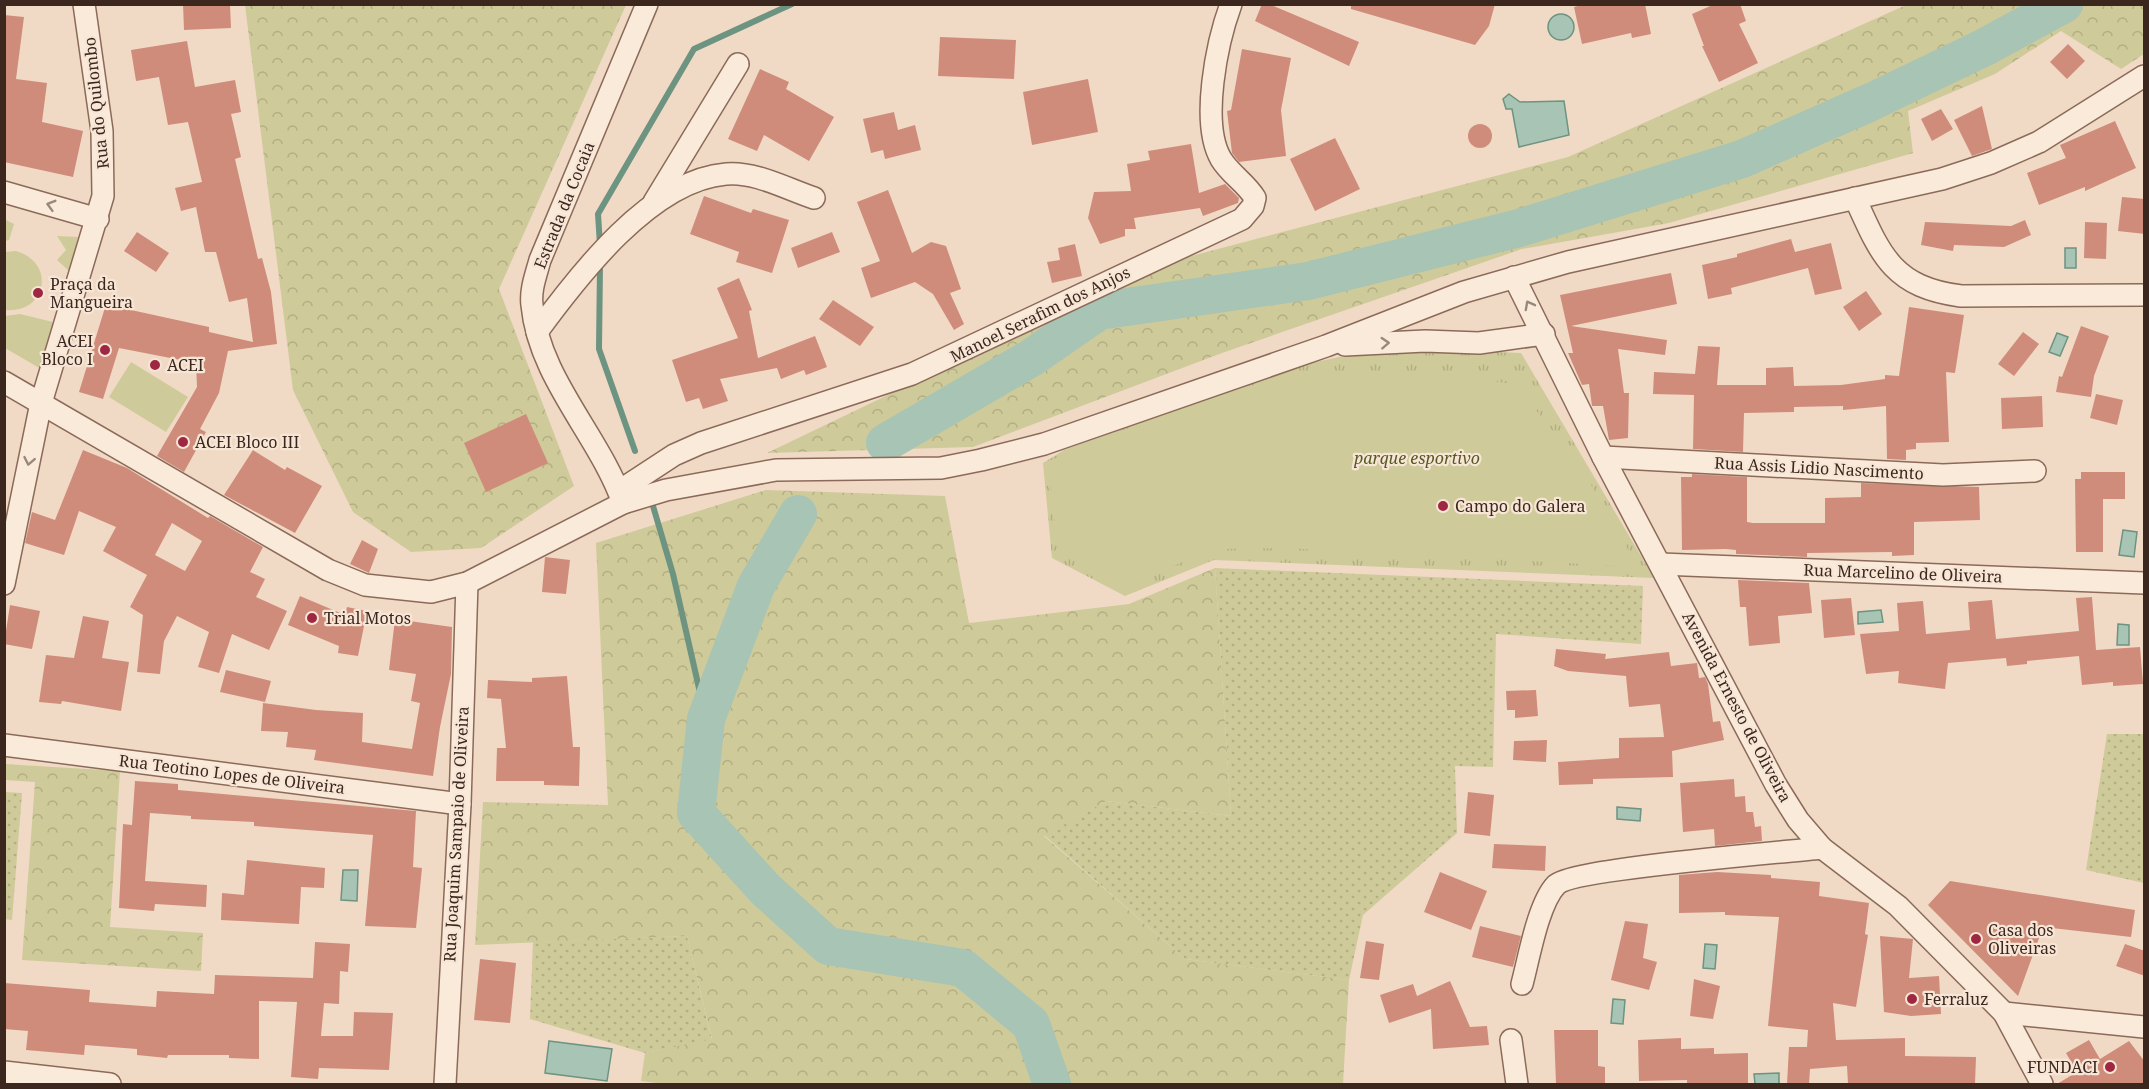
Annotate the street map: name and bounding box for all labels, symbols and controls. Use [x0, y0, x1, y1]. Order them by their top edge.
street label: Rua do Quilombo [78, 36, 114, 170]
street label: Estrada da Cocaia [528, 138, 600, 272]
one-way arrow [46, 200, 56, 213]
street label: Manoel Serafim dos Anjos [946, 261, 1134, 367]
place label: Praça da Mangueira [50, 273, 133, 313]
marker: Praça da Mangueira [31, 286, 45, 300]
one-way arrow [1525, 301, 1536, 312]
place label: ACEI Bloco I [41, 330, 93, 370]
one-way arrow [1380, 337, 1389, 350]
marker: ACEI Bloco I [98, 343, 112, 357]
place label: ACEI [167, 354, 204, 376]
marker: ACEI [148, 358, 162, 372]
place label: ACEI Bloco III [195, 431, 299, 453]
marker: ACEI Bloco III [176, 435, 190, 449]
park label: parque esportivo [1353, 447, 1480, 469]
street label: Rua Assis Lidio Nascimento [1714, 452, 1924, 484]
one-way arrow [23, 455, 36, 465]
place label: Campo do Galera [1455, 495, 1586, 517]
marker: Campo do Galera [1436, 499, 1450, 513]
street label: Rua Marcelino de Oliveira [1803, 559, 2003, 587]
place label: Trial Motos [324, 607, 411, 629]
street label: Avenida Ernesto de Oliveira [1677, 608, 1797, 806]
marker: Trial Motos [305, 611, 319, 625]
street label: Rua Joaquim Sampaio de Oliveira [438, 706, 474, 962]
street label: Rua Teotino Lopes de Oliveira [118, 749, 346, 799]
place label: Casa dos Oliveiras [1988, 919, 2056, 959]
marker: Casa dos Oliveiras [1969, 932, 1983, 946]
place label: Ferraluz [1924, 988, 1988, 1010]
marker: Ferraluz [1905, 992, 1919, 1006]
place label: FUNDACI [2027, 1056, 2098, 1078]
marker: FUNDACI [2103, 1060, 2117, 1074]

